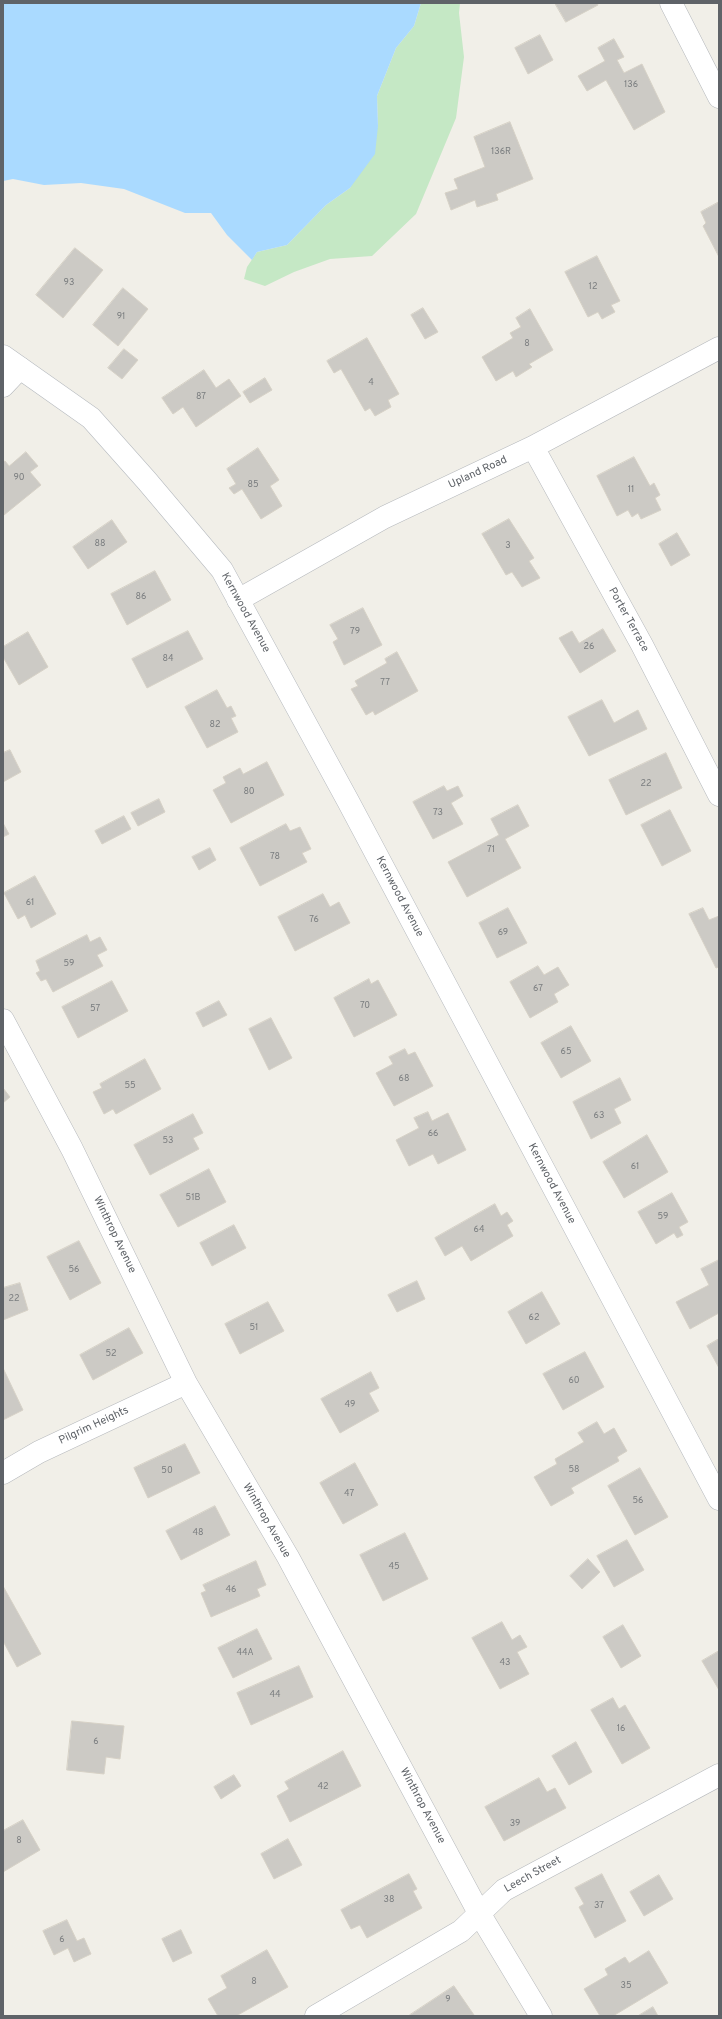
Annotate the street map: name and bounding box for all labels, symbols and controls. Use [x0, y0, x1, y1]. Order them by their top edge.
house number: 136 [624, 80, 638, 90]
house number: 136R [491, 147, 511, 157]
house number: 93 [64, 278, 74, 288]
house number: 12 [589, 282, 597, 292]
house number: 91 [117, 312, 125, 322]
house number: 8 [524, 339, 530, 349]
house number: 4 [368, 378, 374, 388]
house number: 87 [196, 392, 206, 402]
street label: Upland Road [447, 454, 509, 492]
house number: 90 [13, 473, 25, 483]
house number: 85 [247, 480, 259, 490]
house number: 11 [628, 485, 634, 495]
house number: 88 [95, 539, 105, 549]
house number: 3 [505, 541, 511, 551]
street label: Kernwood Avenue [218, 571, 272, 655]
street label: Porter Terrace [605, 585, 651, 655]
house number: 86 [136, 592, 146, 602]
house number: 79 [350, 627, 360, 637]
house number: 26 [584, 642, 594, 652]
house number: 84 [162, 654, 174, 664]
house number: 77 [380, 678, 390, 688]
house number: 82 [210, 720, 220, 730]
house number: 22 [640, 779, 652, 789]
house number: 80 [243, 787, 255, 797]
house number: 73 [433, 808, 443, 818]
house number: 71 [487, 845, 495, 855]
house number: 78 [270, 852, 280, 862]
street label: Kernwood Avenue [372, 855, 426, 939]
house number: 61 [26, 898, 34, 908]
house number: 76 [309, 915, 319, 925]
house number: 69 [498, 928, 508, 938]
house number: 59 [64, 959, 74, 969]
house number: 67 [533, 984, 543, 994]
house number: 70 [360, 1001, 370, 1011]
house number: 57 [90, 1004, 100, 1014]
house number: 65 [561, 1047, 571, 1057]
house number: 68 [399, 1074, 409, 1084]
house number: 55 [124, 1081, 136, 1091]
house number: 63 [594, 1111, 604, 1121]
house number: 66 [428, 1129, 438, 1139]
house number: 53 [162, 1136, 174, 1146]
street label: Kernwood Avenue [524, 1142, 578, 1226]
house number: 61 [631, 1162, 639, 1172]
house number: 51B [186, 1193, 200, 1203]
street label: Winthrop Avenue [90, 1194, 138, 1276]
house number: 59 [658, 1212, 668, 1222]
house number: 64 [474, 1225, 484, 1235]
house number: 56 [69, 1265, 79, 1275]
house number: 22 [8, 1294, 20, 1304]
house number: 62 [529, 1313, 539, 1323]
house number: 51 [250, 1323, 258, 1333]
house number: 52 [105, 1349, 117, 1359]
house number: 60 [568, 1376, 580, 1386]
house number: 49 [345, 1400, 355, 1410]
street label: Pilgrim Heights [57, 1404, 131, 1448]
house number: 58 [568, 1465, 580, 1475]
house number: 50 [161, 1466, 173, 1476]
street label: Winthrop Avenue [239, 1481, 293, 1561]
house number: 47 [344, 1489, 354, 1499]
house number: 56 [633, 1496, 643, 1506]
house number: 48 [192, 1528, 204, 1538]
house number: 45 [388, 1562, 400, 1572]
house number: 46 [226, 1585, 236, 1595]
house number: 44A [236, 1648, 254, 1658]
house number: 43 [499, 1658, 511, 1668]
house number: 44 [269, 1690, 281, 1700]
house number: 16 [617, 1724, 625, 1734]
house number: 6 [93, 1737, 99, 1747]
street label: Winthrop Avenue [396, 1766, 448, 1846]
house number: 42 [317, 1782, 329, 1792]
house number: 39 [510, 1819, 520, 1829]
house number: 8 [16, 1836, 22, 1846]
street label: Leech Street [502, 1854, 564, 1896]
house number: 38 [384, 1895, 394, 1905]
house number: 37 [594, 1901, 604, 1911]
house number: 6 [59, 1935, 65, 1945]
house number: 8 [251, 1977, 257, 1987]
house number: 35 [620, 1981, 632, 1991]
house number: 9 [445, 1995, 451, 2005]

